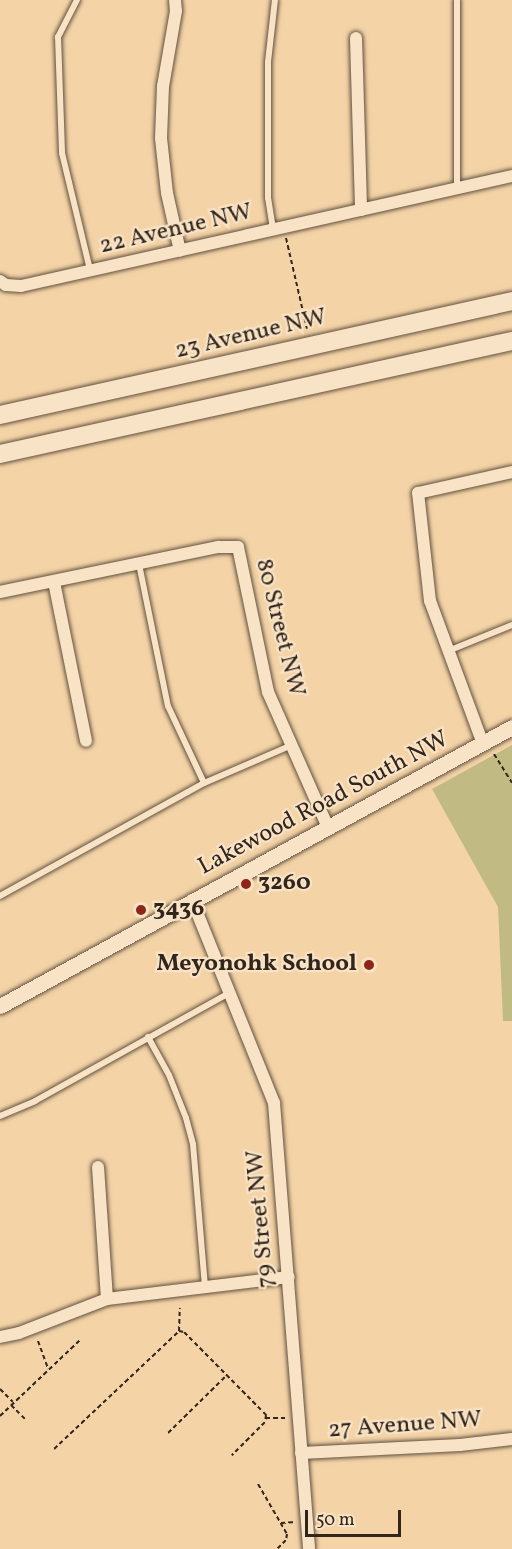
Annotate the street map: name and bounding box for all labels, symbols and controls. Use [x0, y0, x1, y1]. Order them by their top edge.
street label: 22 Avenue NW [97, 198, 255, 262]
street label: 23 Avenue NW [173, 304, 329, 366]
street label: 80 Street NW [248, 556, 310, 700]
street label: Lakewood Road South NW [194, 726, 454, 882]
place label: 3260 [258, 870, 311, 898]
marker: 3260 [239, 877, 253, 891]
place label: 3436 [153, 896, 204, 924]
marker: 3436 [134, 903, 148, 917]
place label: Meyonohk School [156, 951, 357, 979]
marker: Meyonohk School [362, 958, 376, 972]
street label: 79 Street NW [242, 1149, 282, 1289]
street label: 27 Avenue NW [327, 1406, 483, 1446]
scale bar [308, 1498, 404, 1536]
text: 50 m [316, 1508, 355, 1533]

